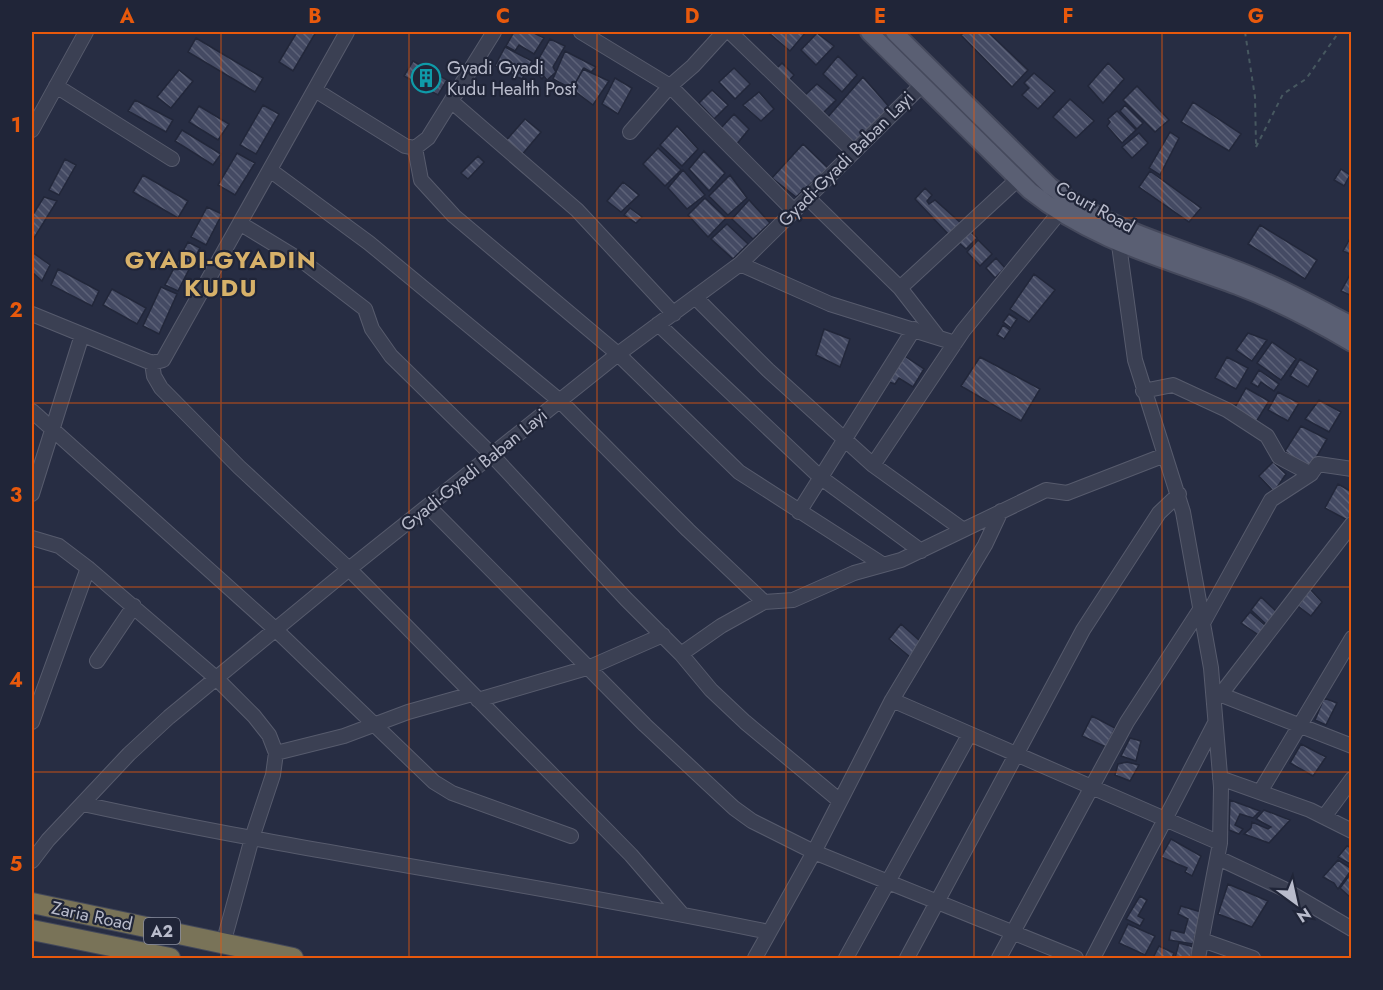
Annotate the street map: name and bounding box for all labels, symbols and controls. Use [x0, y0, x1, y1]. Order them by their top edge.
text: A [119, 2, 135, 31]
text: B [308, 2, 322, 31]
text: C [496, 2, 510, 31]
text: D [685, 2, 699, 31]
text: E [874, 2, 886, 31]
text: F [1062, 2, 1074, 31]
text: G [1248, 2, 1264, 31]
place label: Gyadi Gyadi Kudu Health Post [447, 55, 577, 102]
building icon: Gyadi Gyadi Kudu Health Post [410, 62, 442, 94]
street label: Gyadi-Gyadi Baban Layi [772, 85, 920, 233]
text: 1 [11, 111, 21, 140]
street label: Court Road [1051, 175, 1139, 239]
district label: GYADI-GYADIN KUDU [125, 242, 317, 305]
text: 2 [9, 296, 23, 325]
street label: Gyadi-Gyadi Baban Layi [395, 403, 553, 537]
text: 3 [10, 481, 22, 510]
text: 4 [9, 666, 23, 695]
text: 5 [10, 850, 23, 879]
north arrow [1266, 873, 1326, 933]
street label: Zaria Road [49, 895, 135, 937]
text: N [1292, 902, 1315, 928]
road number: A2 [144, 918, 180, 944]

